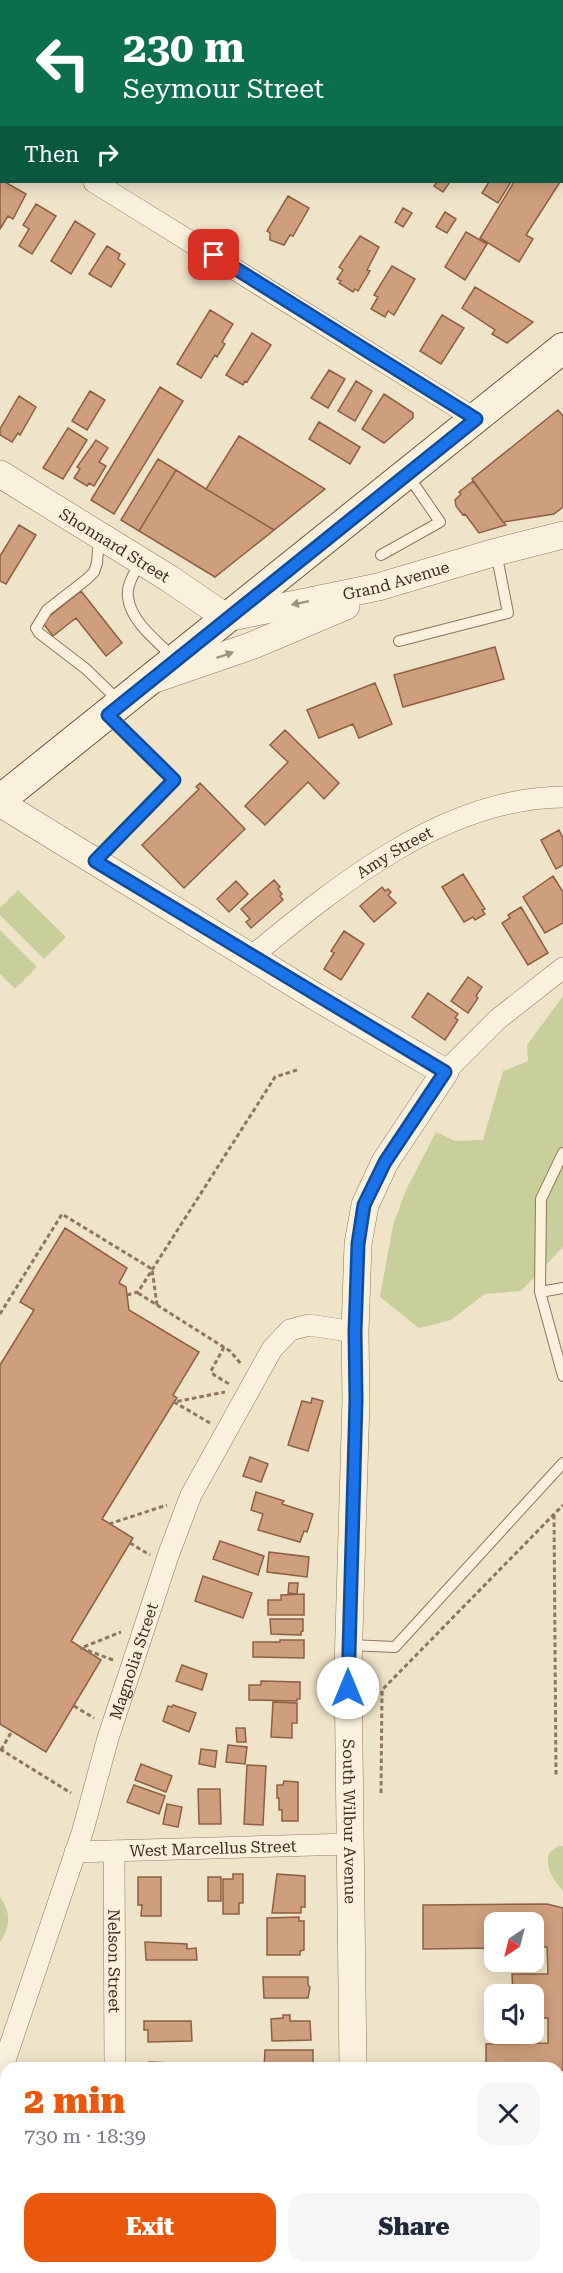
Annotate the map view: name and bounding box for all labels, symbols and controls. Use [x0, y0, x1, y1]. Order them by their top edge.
text: 230 m [123, 23, 245, 72]
icon: left [24, 24, 102, 102]
text: Seymour Street [123, 73, 324, 105]
icon: right [91, 138, 124, 171]
text: Then [24, 142, 79, 167]
pin [188, 229, 239, 280]
icon: arrive [197, 238, 230, 271]
street label: Shonnard Street [56, 504, 173, 587]
street label: Grand Avenue [341, 557, 452, 604]
one-way arrow [290, 599, 309, 609]
one-way arrow [217, 649, 235, 659]
street label: Amy Street [353, 823, 436, 882]
street label: Magnolia Street [106, 1600, 162, 1722]
position arrow [316, 1656, 380, 1720]
street label: South Wilbur Avenue [339, 1739, 360, 1904]
street label: West Marcellus Street [129, 1837, 297, 1860]
street label: Nelson Street [104, 1909, 124, 2013]
north arrow [484, 1912, 544, 1972]
map controls [484, 1912, 544, 2044]
button: sound [484, 1984, 544, 2044]
text: 2 min [24, 2080, 125, 2122]
button: close [477, 2082, 540, 2145]
text: 730 m · 18:39 [24, 2124, 146, 2148]
button: Exit [24, 2193, 276, 2262]
button: Share [288, 2193, 540, 2262]

